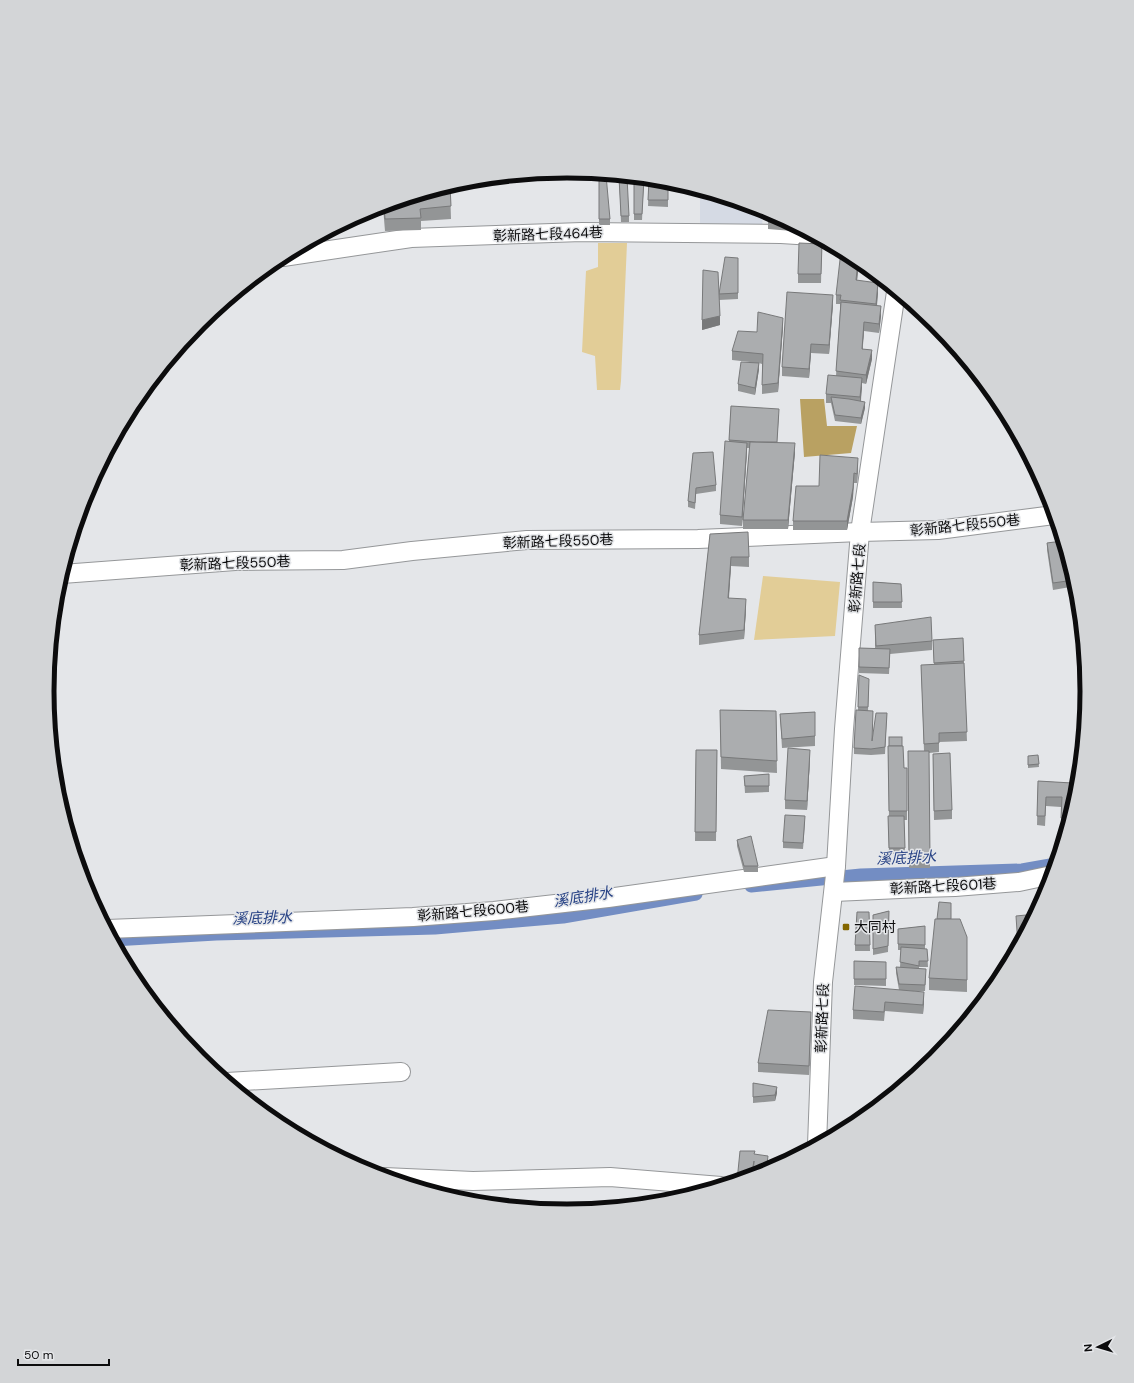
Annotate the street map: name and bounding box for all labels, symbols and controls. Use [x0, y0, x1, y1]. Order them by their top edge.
street label: 彰新路七段464巷 [493, 223, 603, 245]
street label: 彰新路七段550巷 [909, 510, 1021, 540]
street label: 彰新路七段550巷 [502, 530, 614, 552]
street label: 彰新路七段 [845, 542, 869, 614]
street label: 彰新路七段550巷 [179, 552, 291, 574]
water label: 溪底排水 [876, 847, 937, 869]
street label: 彰新路七段601巷 [889, 874, 997, 898]
water label: 溪底排水 [552, 882, 615, 912]
street label: 彰新路七段600巷 [416, 897, 530, 925]
water label: 溪底排水 [232, 907, 293, 929]
place label: 大同村 [854, 918, 896, 936]
marker: 大同村 [841, 922, 851, 932]
street label: 彰新路七段 [812, 983, 832, 1053]
north arrow [1078, 1327, 1118, 1367]
scale bar [18, 1341, 109, 1367]
text: N [1081, 1343, 1095, 1352]
text: 50 m [24, 1347, 53, 1363]

